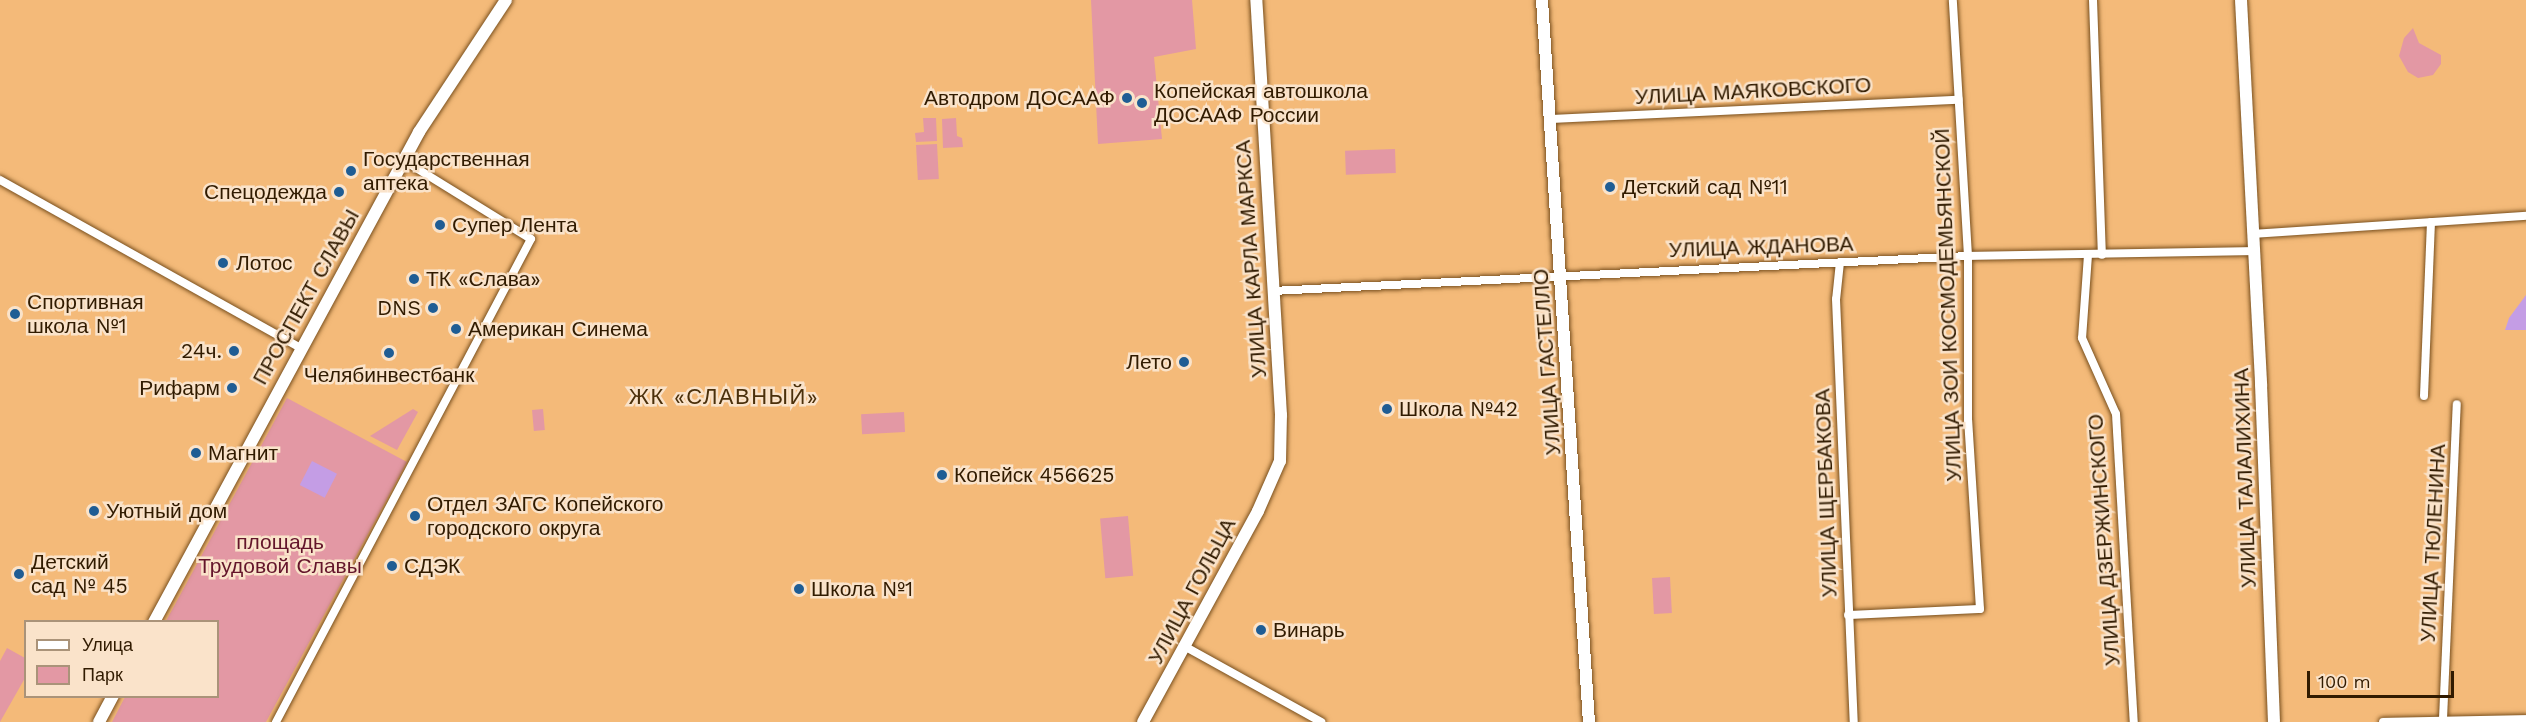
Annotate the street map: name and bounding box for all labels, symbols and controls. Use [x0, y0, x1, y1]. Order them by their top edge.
street label: УЛИЦА МАЯКОВСКОГО [1634, 72, 1872, 110]
place label: Копейская автошкола ДОСААФ России [1154, 78, 1368, 128]
place label: Автодром ДОСААФ [924, 85, 1115, 111]
marker: Автодром ДОСААФ [1120, 91, 1134, 105]
marker: Копейская автошкола ДОСААФ России [1135, 96, 1149, 110]
street label: УЛИЦА ЗОИ КОСМОДЕМЬЯНСКОЙ [1929, 128, 1967, 482]
street label: УЛИЦА КАРЛА МАРКСА [1230, 139, 1272, 379]
place label: Государственная аптека [363, 146, 530, 196]
marker: Государственная аптека [344, 164, 358, 178]
place label: Детский сад №11 [1622, 174, 1788, 200]
place label: Спецодежда [204, 179, 327, 205]
marker: Детский сад №11 [1603, 180, 1617, 194]
marker: Спецодежда [332, 185, 346, 199]
street label: ПРОСПЕКТ СЛАВЫ [247, 205, 365, 389]
place label: Супер Лента [452, 212, 578, 238]
marker: Супер Лента [433, 218, 447, 232]
street label: УЛИЦА ЖДАНОВА [1668, 231, 1854, 263]
place label: Лотос [236, 250, 293, 276]
marker: Лотос [214, 254, 232, 272]
place label: ТК «Слава» [426, 266, 541, 292]
street label: УЛИЦА ГАСТЕЛЛО [1528, 268, 1566, 456]
marker: ТК «Слава» [407, 272, 421, 286]
place label: Спортивная школа №1 [27, 289, 144, 339]
place label: DNS [377, 295, 421, 321]
marker: DNS [426, 301, 440, 315]
marker: Спортивная школа №1 [8, 307, 22, 321]
place label: Американ Синема [468, 316, 648, 342]
marker: Американ Синема [449, 322, 463, 336]
place label: 24ч. [181, 338, 222, 364]
marker: 24ч. [227, 344, 241, 358]
marker: Челябинвестбанк [382, 346, 396, 360]
place label: Лето [1126, 349, 1172, 375]
marker: Лето [1177, 355, 1191, 369]
place label: Челябинвестбанк [304, 362, 474, 388]
street label: УЛИЦА ТАЛАЛИХИНА [2229, 368, 2261, 588]
place label: Рифарм [139, 375, 220, 401]
marker: Рифарм [225, 381, 239, 395]
district label: ЖК «СЛАВНЫЙ» [629, 384, 819, 410]
street label: УЛИЦА ЩЕРБАКОВА [1810, 388, 1842, 598]
place label: Школа №42 [1399, 396, 1518, 422]
marker: Школа №42 [1380, 402, 1394, 416]
street label: УЛИЦА ДЗЕРЖИНСКОГО [2083, 413, 2125, 667]
place label: Магнит [208, 440, 278, 466]
street label: УЛИЦА ТЮЛЕНИНА [2415, 443, 2451, 643]
marker: Магнит [189, 446, 203, 460]
place label: Копейск 456625 [954, 462, 1115, 488]
marker: Копейск 456625 [935, 468, 949, 482]
place label: Отдел ЗАГС Копейского городского округа [427, 491, 664, 541]
place label: Уютный дом [106, 498, 227, 524]
marker: Уютный дом [87, 504, 101, 518]
marker: Отдел ЗАГС Копейского городского округа [408, 509, 422, 523]
street label: УЛИЦА ГОЛЬЦА [1143, 514, 1241, 668]
park label: площадь Трудовой Славы [198, 529, 362, 579]
place label: Детский сад № 45 [31, 549, 128, 599]
place label: СДЭК [404, 553, 460, 579]
marker: СДЭК [385, 559, 399, 573]
marker: Детский сад № 45 [12, 567, 26, 581]
place label: Школа №1 [811, 576, 913, 602]
marker: Школа №1 [792, 582, 806, 596]
place label: Винарь [1273, 617, 1345, 643]
legend [24, 620, 219, 698]
marker: Винарь [1254, 623, 1268, 637]
text: Улица [82, 634, 133, 655]
scale bar [2310, 659, 2457, 697]
text: Парк [82, 664, 123, 685]
text: 100 m [2318, 671, 2371, 692]

